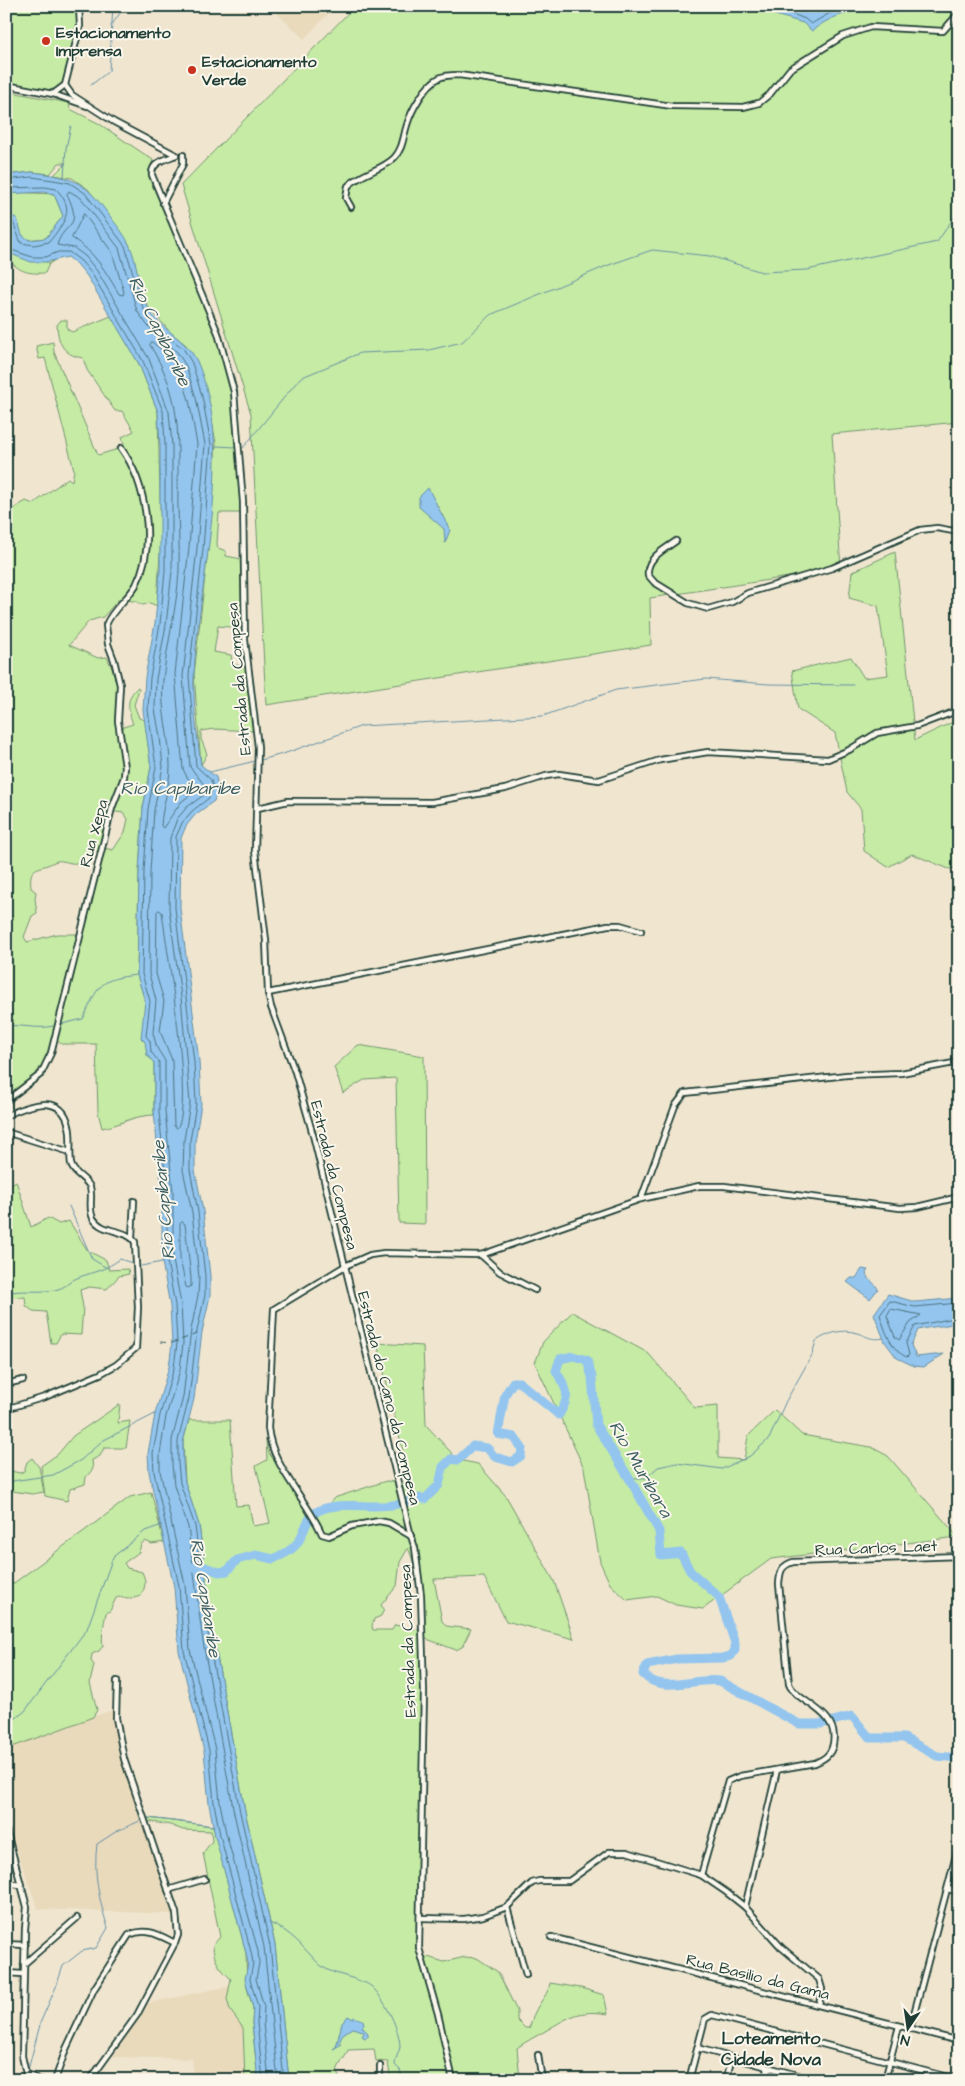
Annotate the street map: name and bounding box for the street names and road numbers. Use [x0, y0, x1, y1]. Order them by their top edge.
street label: Estrada da Compesa [221, 602, 257, 756]
street label: Rua Xepa [74, 797, 114, 870]
street label: Estrada da Compesa [305, 1098, 363, 1252]
street label: Estrada do Cano da Compesa [352, 1289, 426, 1507]
street label: Rua Carlos Laet [814, 1535, 938, 1561]
street label: Estrada da Compesa [394, 1564, 422, 1718]
street label: Rua Basilio da Gama [684, 1949, 832, 2005]

